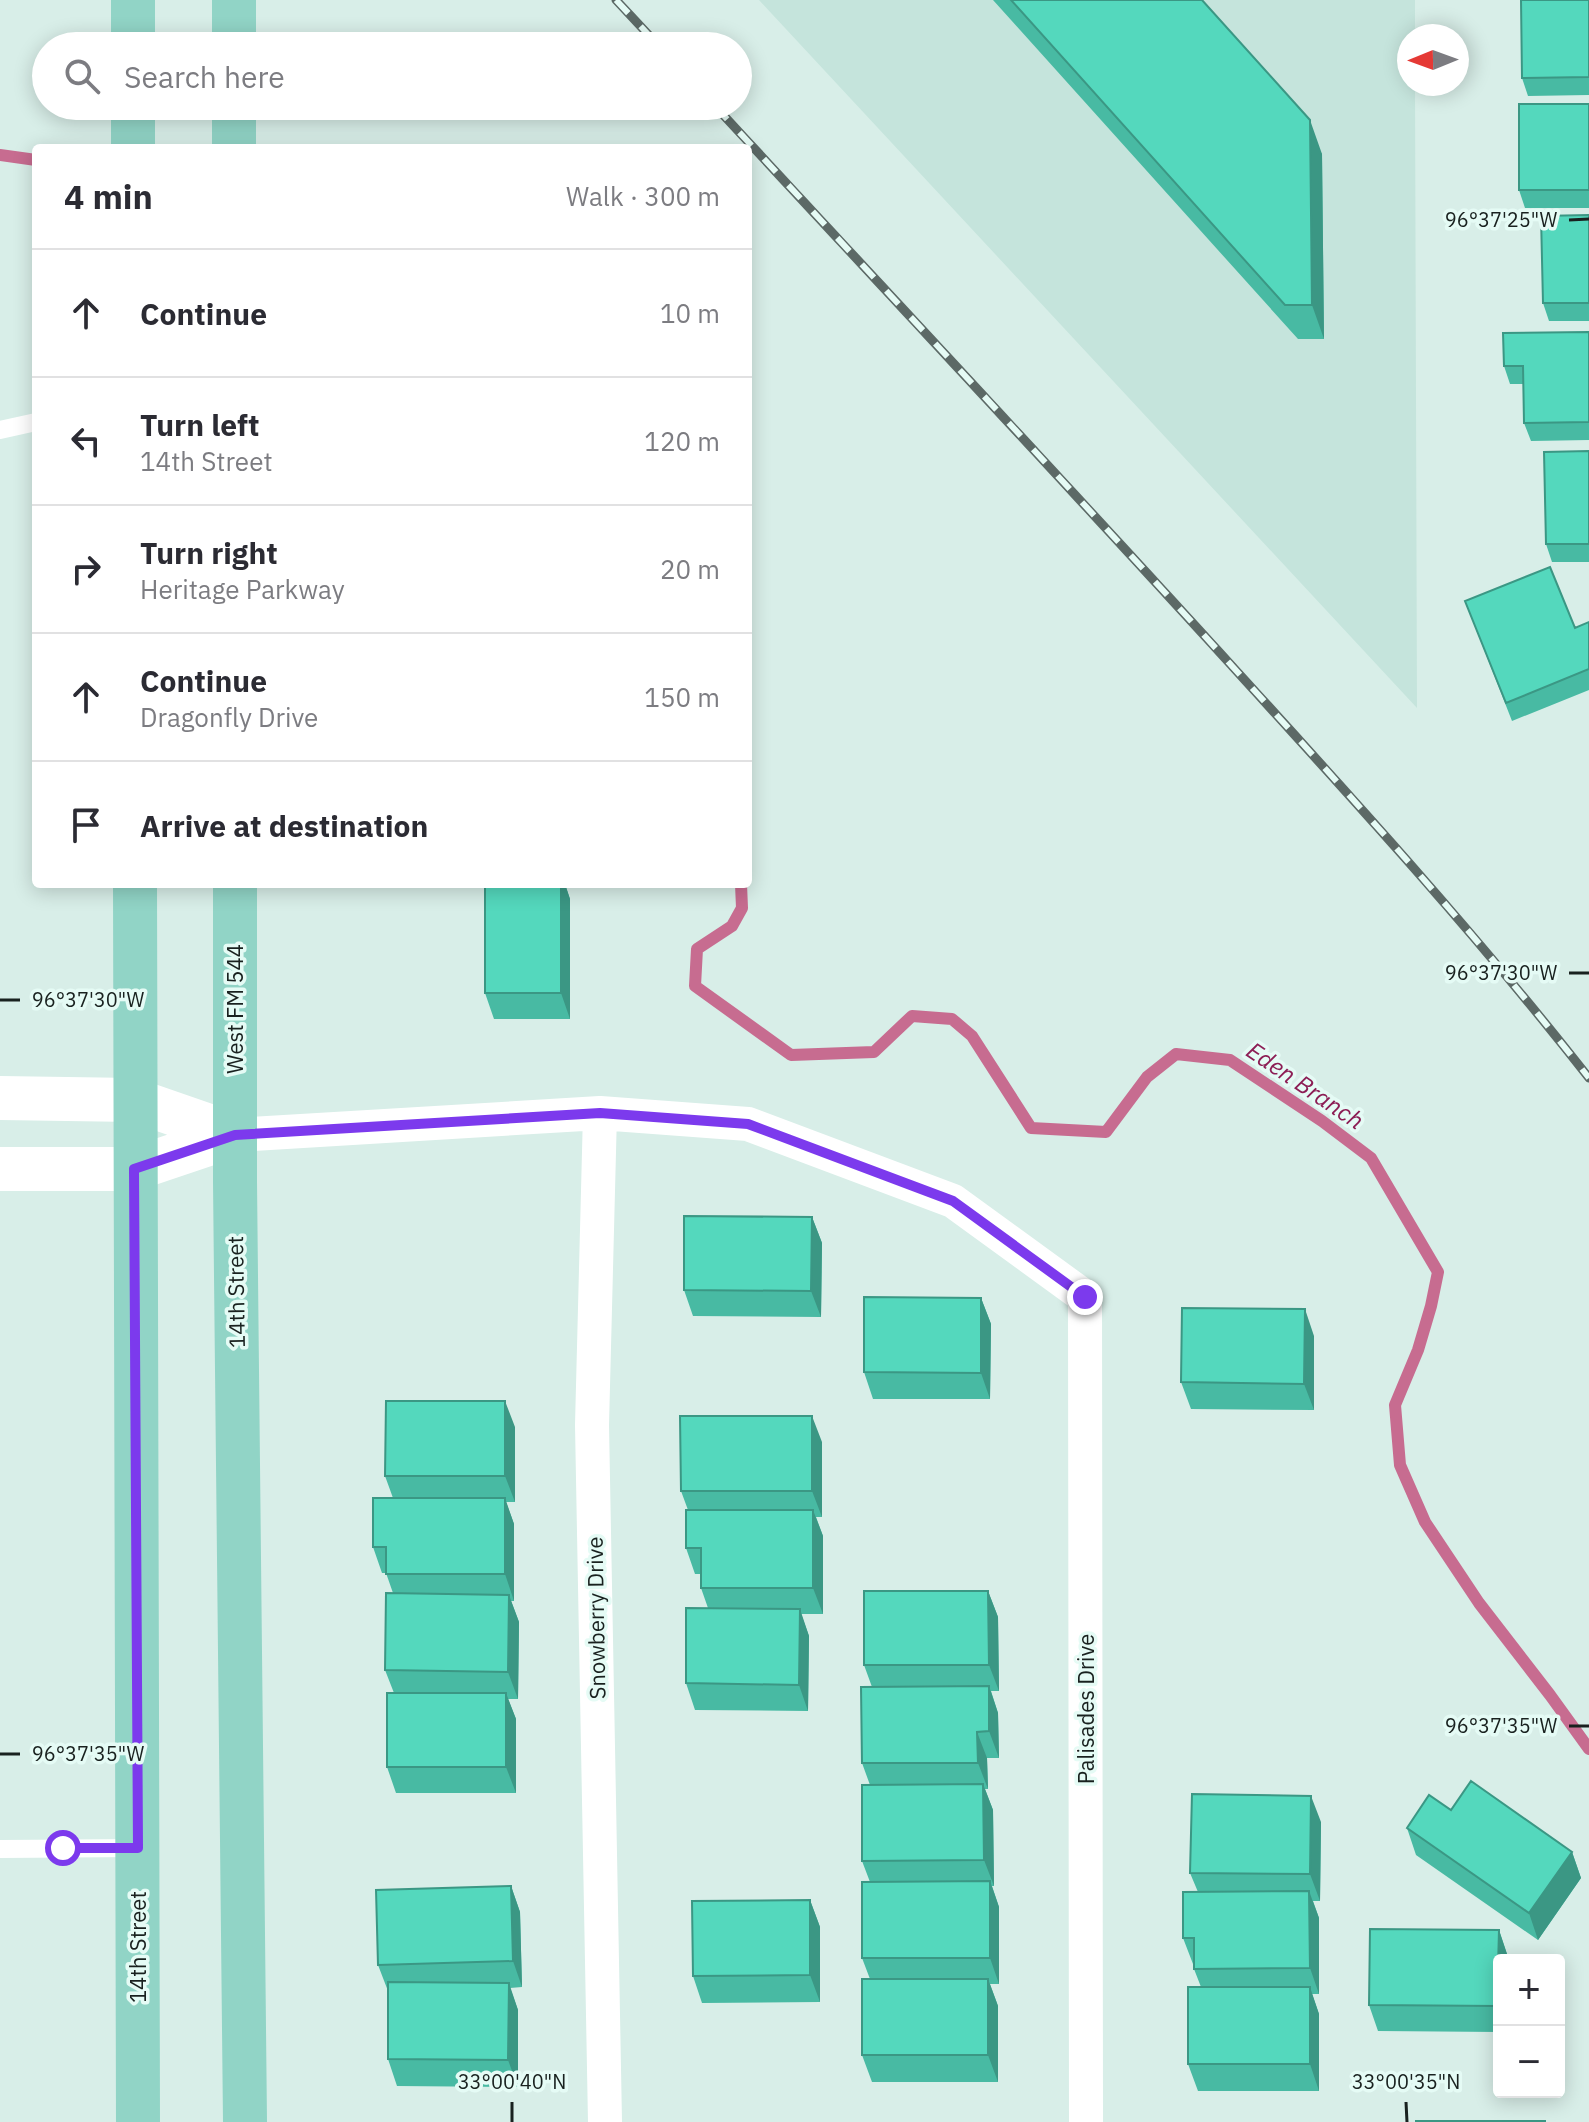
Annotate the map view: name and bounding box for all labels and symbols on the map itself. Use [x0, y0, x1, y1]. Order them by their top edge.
north arrow [1397, 24, 1469, 96]
text: 96°37'25"W [1445, 206, 1558, 233]
street label: West FM 544 [220, 944, 249, 1074]
text: 96°37'30"W [1445, 959, 1558, 986]
text: 96°37'30"W [32, 986, 145, 1013]
water label: Eden Branch [1241, 1034, 1371, 1136]
street label: 14th Street [220, 1236, 251, 1348]
route end [1067, 1279, 1103, 1315]
street label: Snowberry Drive [580, 1536, 611, 1700]
street label: Palisades Drive [1071, 1634, 1100, 1784]
text: 96°37'35"W [1445, 1712, 1558, 1739]
text: 96°37'35"W [32, 1740, 145, 1767]
route start [45, 1830, 81, 1866]
street label: 14th Street [123, 1891, 152, 2003]
text: 33°00'40"N [458, 2068, 566, 2095]
text: 33°00'35"N [1352, 2068, 1460, 2095]

